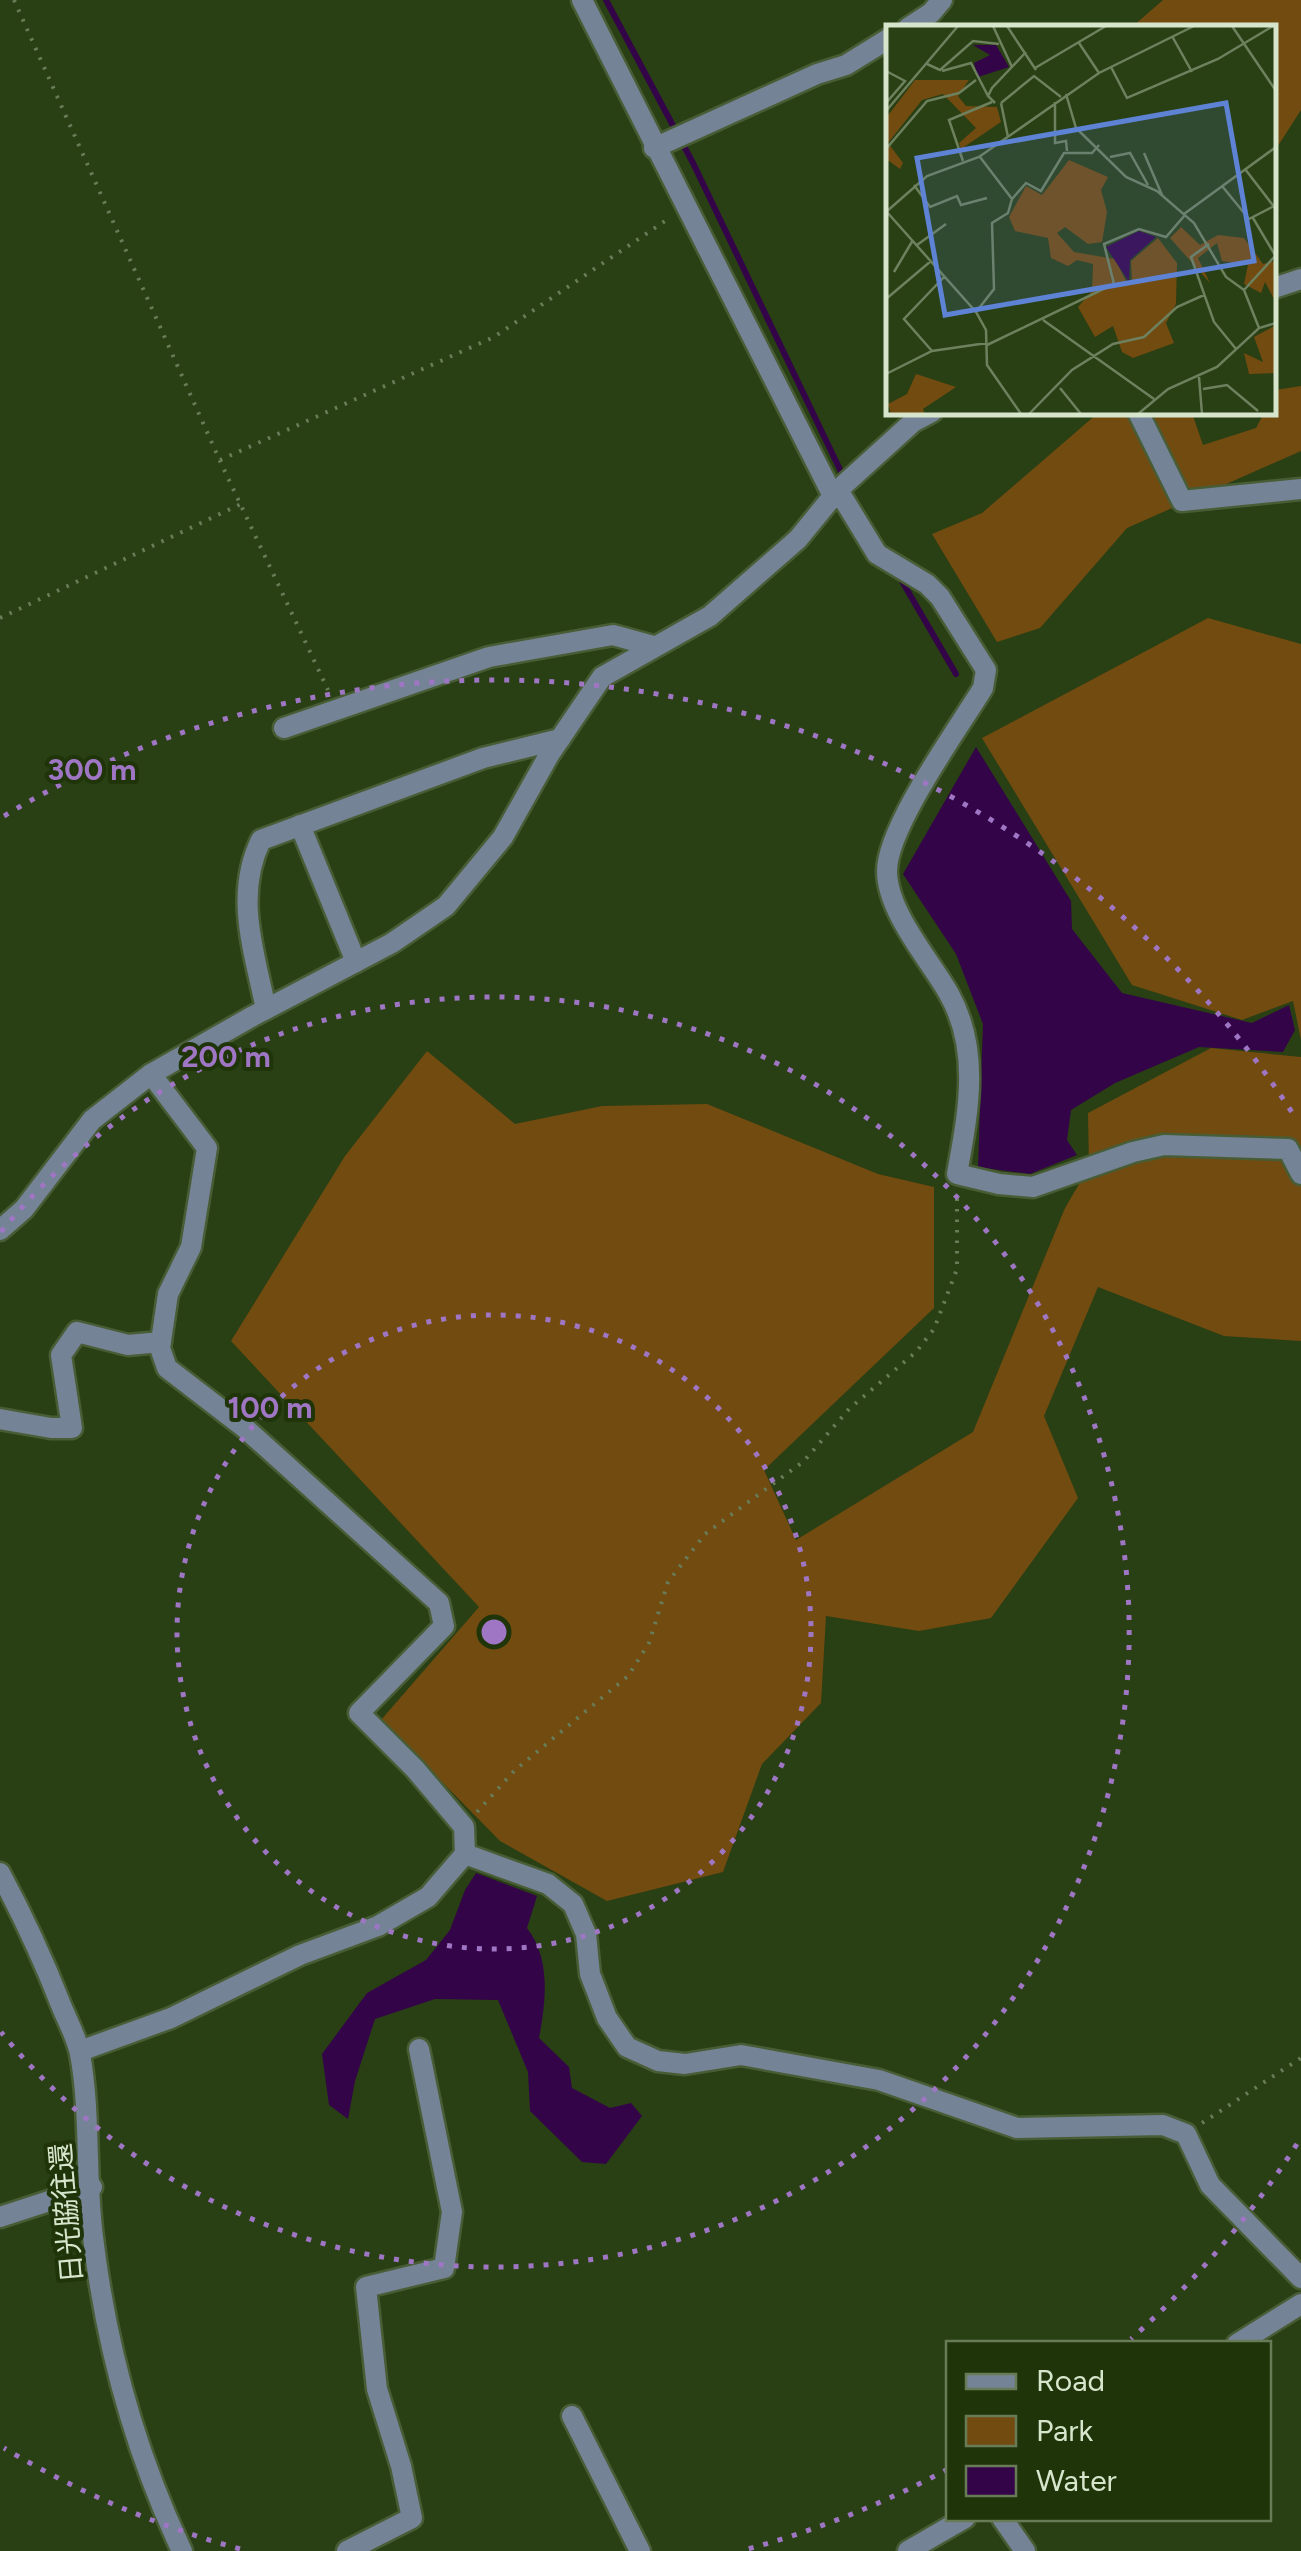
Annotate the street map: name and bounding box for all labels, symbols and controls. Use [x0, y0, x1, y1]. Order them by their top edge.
inset map [886, 25, 1276, 415]
text: 300 m [48, 751, 136, 788]
text: 200 m [181, 1038, 271, 1075]
text: 100 m [228, 1389, 312, 1426]
centre of rings [476, 1614, 512, 1650]
street label: 日光脇往還 [43, 2142, 89, 2284]
legend [946, 2341, 1271, 2521]
text: Road [1036, 2362, 1105, 2399]
text: Park [1036, 2412, 1094, 2449]
text: Water [1036, 2462, 1117, 2499]

